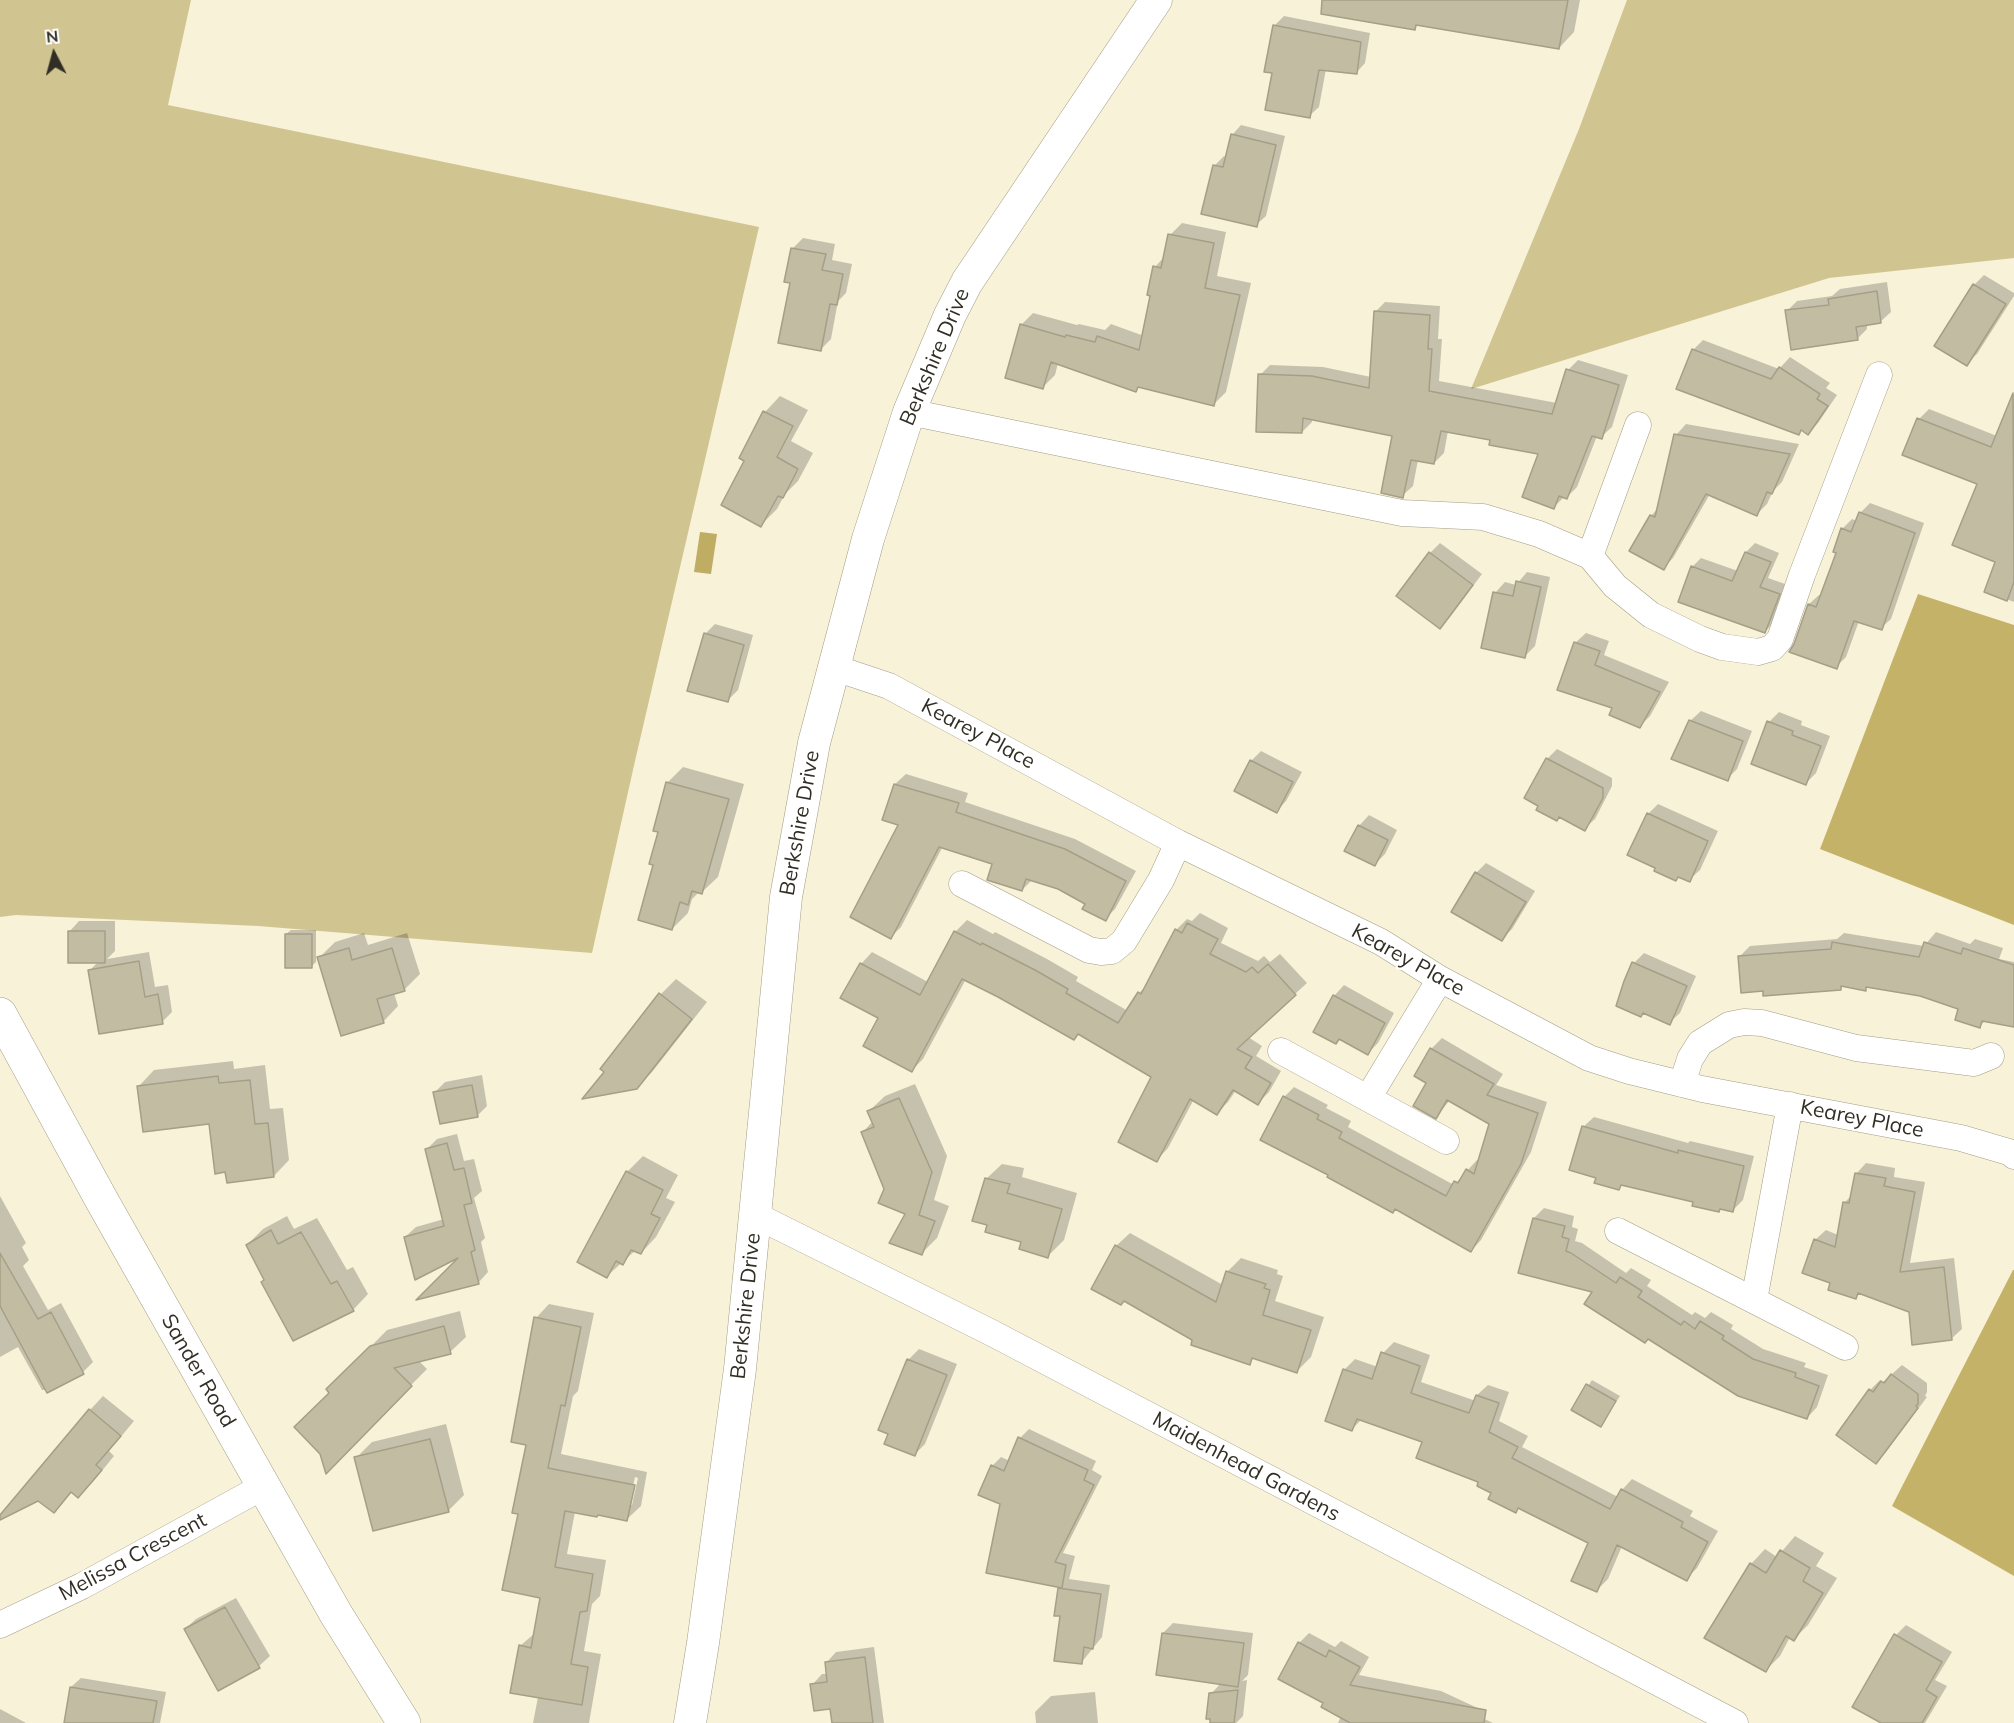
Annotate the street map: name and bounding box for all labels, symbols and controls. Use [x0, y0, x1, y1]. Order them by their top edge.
north arrow [24, 24, 84, 84]
text: N [45, 26, 59, 47]
street label: Berkshire Drive [895, 285, 975, 429]
street label: Kearey Place [917, 693, 1039, 775]
street label: Berkshire Drive [775, 749, 825, 897]
street label: Kearey Place [1347, 919, 1469, 1001]
street label: Kearey Place [1798, 1095, 1926, 1143]
street label: Berkshire Drive [726, 1232, 766, 1380]
street label: Sander Road [155, 1310, 241, 1432]
street label: Maidenhead Gardens [1148, 1407, 1344, 1527]
street label: Melissa Crescent [55, 1508, 211, 1606]

